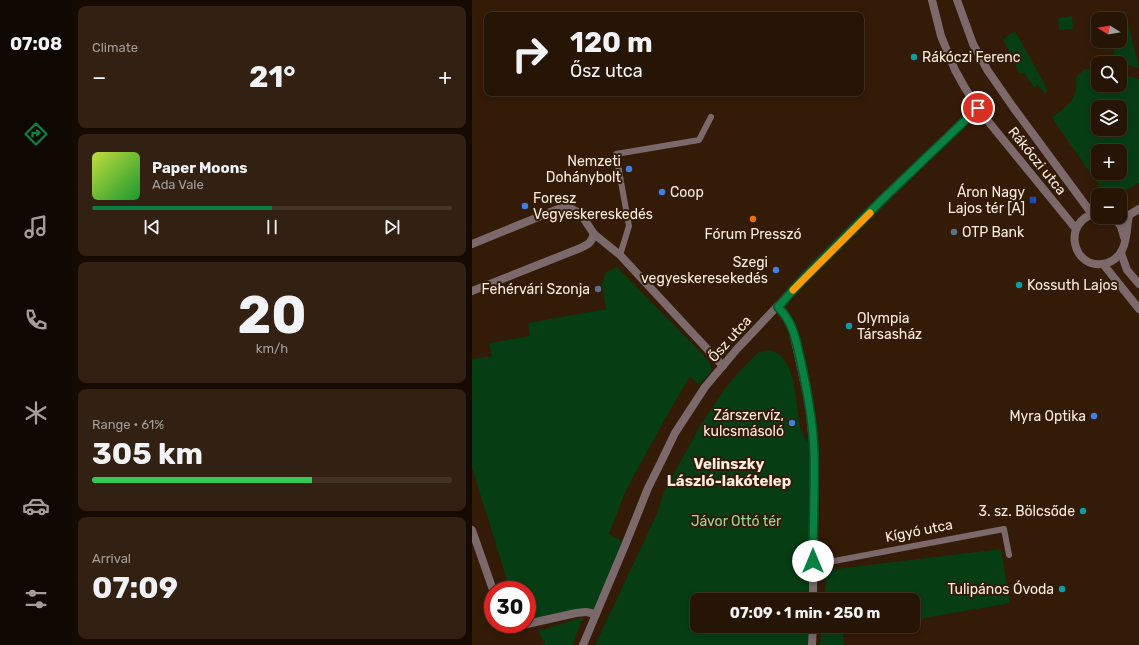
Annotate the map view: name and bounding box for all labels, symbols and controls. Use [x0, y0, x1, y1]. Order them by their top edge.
north arrow [1091, 12, 1127, 48]
map controls [1091, 12, 1127, 224]
text: 120 m [570, 26, 653, 59]
icon: right [504, 28, 556, 80]
text: 07:08 [10, 33, 62, 55]
text: Climate [92, 40, 138, 55]
place label: Rákóczi Ferenc [922, 49, 1021, 66]
marker: Rákóczi Ferenc [909, 52, 919, 62]
button: search [1091, 56, 1127, 92]
text: 21° [249, 59, 296, 95]
text: Ősz utca [570, 60, 643, 82]
text: − [92, 64, 106, 91]
text: + [438, 64, 452, 91]
pin [961, 91, 995, 125]
icon: arrive [967, 97, 989, 119]
button: layers [1091, 100, 1127, 136]
icon: directions [22, 120, 50, 148]
street label: Rákóczi utca [1004, 123, 1070, 199]
button: + [1091, 144, 1127, 180]
place label: Nemzeti Dohánybolt [546, 153, 622, 186]
text: Paper Moons [152, 159, 248, 177]
marker: Nemzeti Dohánybolt [624, 164, 634, 174]
text: Ada Vale [152, 177, 204, 192]
place label: Áron Nagy Lajos tér [A] [948, 183, 1025, 217]
place label: Coop [670, 184, 704, 201]
marker: Coop [657, 187, 667, 197]
button: − [1091, 188, 1127, 224]
place label: Foresz Vegyeskereskedés [533, 190, 653, 223]
marker: Áron Nagy Lajos tér [A] [1028, 195, 1038, 205]
marker: Foresz Vegyeskereskedés [520, 201, 530, 211]
icon: music [22, 213, 50, 241]
marker: Fórum Presszó [748, 214, 758, 224]
icon: previous [141, 216, 163, 238]
icon: pause [261, 216, 283, 238]
icon: next [381, 216, 403, 238]
place label: OTP Bank [962, 224, 1025, 241]
place label: Fórum Presszó [704, 226, 802, 243]
marker: OTP Bank [949, 227, 959, 237]
place label: Szegi vegyeskeresekedés [641, 254, 768, 287]
marker: Szegi vegyeskeresekedés [771, 265, 781, 275]
place label: Kossuth Lajos [1027, 277, 1118, 294]
marker: Kossuth Lajos [1014, 280, 1024, 290]
place label: Fehérvári Szonja [482, 281, 590, 298]
text: 20 [237, 284, 307, 346]
marker: Fehérvári Szonja [593, 284, 603, 294]
icon: phone [22, 306, 50, 334]
place label: Olympia Társasház [857, 310, 922, 343]
street label: Ősz utca [704, 312, 755, 366]
marker: Olympia Társasház [844, 321, 854, 331]
text: km/h [256, 341, 288, 356]
icon: climate [22, 399, 50, 427]
place label: Zárszervíz, kulcsmásoló [703, 407, 784, 440]
place label: Myra Optika [1009, 408, 1086, 425]
marker: Myra Optika [1089, 411, 1099, 421]
text: Range · 61% [92, 417, 164, 432]
marker: Zárszervíz, kulcsmásoló [787, 418, 797, 428]
text: 305 km [92, 436, 203, 472]
district label: Velinszky László-lakótelep [667, 455, 791, 490]
icon: car [22, 492, 50, 520]
place label: 3. sz. Bölcsőde [979, 503, 1075, 520]
marker: 3. sz. Bölcsőde [1078, 506, 1088, 516]
park label: Jávor Ottó tér [691, 513, 782, 530]
street label: Kígyó utca [884, 516, 954, 546]
position arrow [792, 540, 834, 582]
text: Arrival [92, 551, 131, 566]
text: 07:09 [92, 570, 178, 606]
place label: Tulipános Óvoda [948, 580, 1054, 598]
speed limit sign: 30 [484, 581, 536, 633]
marker: Tulipános Óvoda [1057, 584, 1067, 594]
icon: filters [22, 585, 50, 613]
text: 07:09 · 1 min · 250 m [730, 604, 880, 622]

